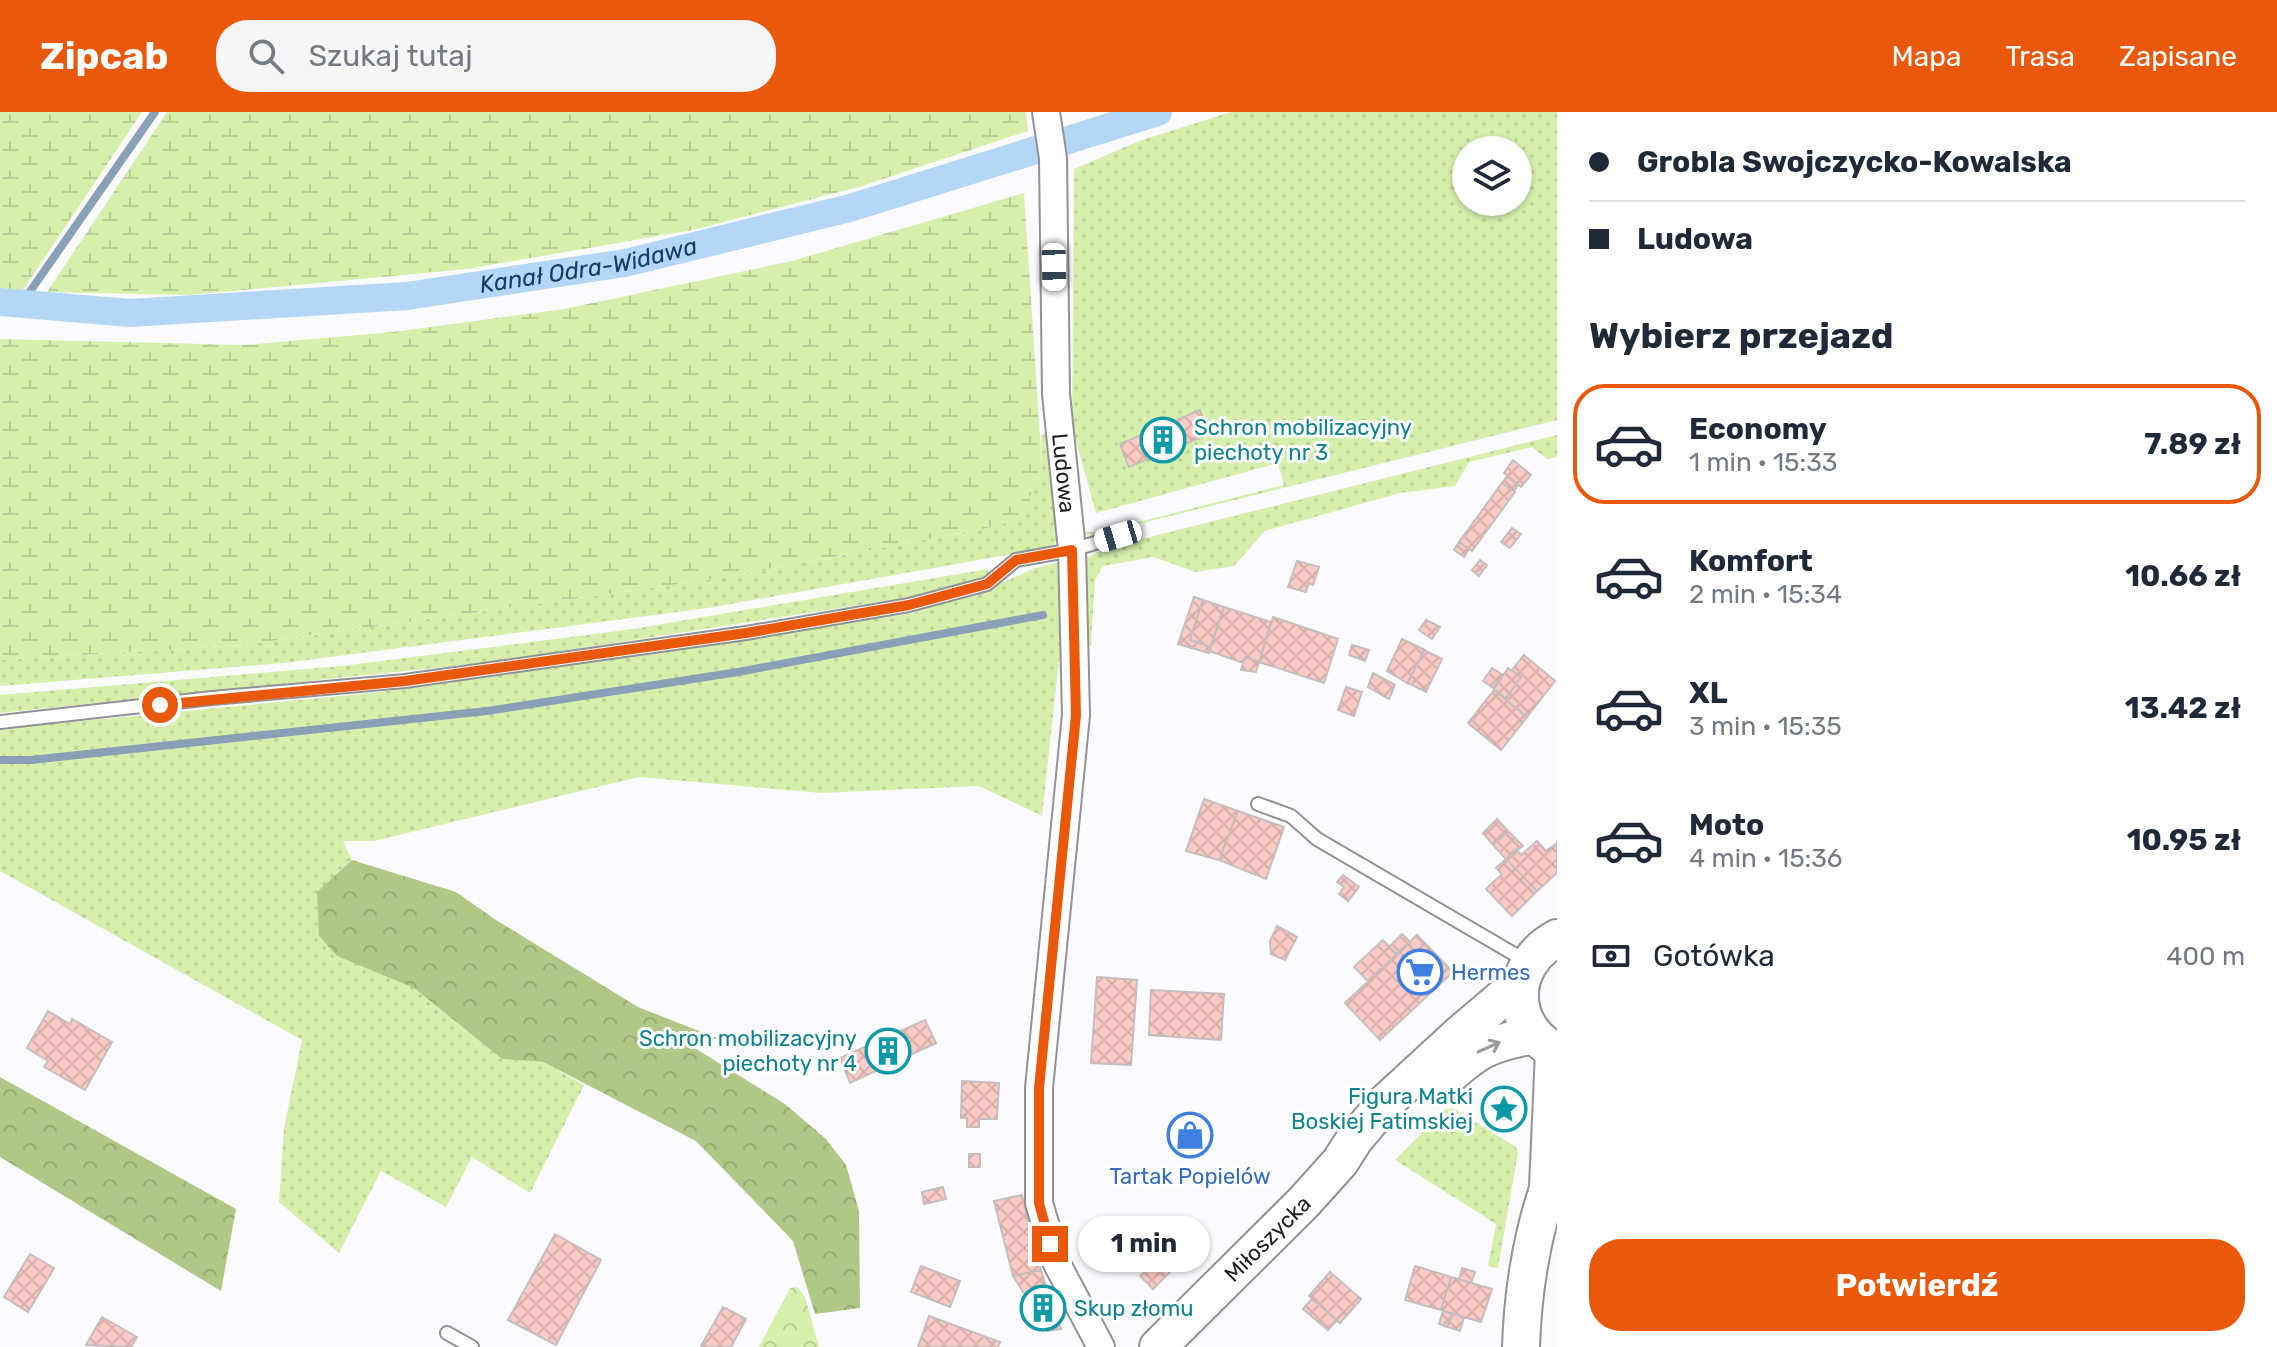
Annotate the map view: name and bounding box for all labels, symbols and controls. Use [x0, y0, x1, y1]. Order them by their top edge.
search box [216, 20, 776, 92]
text: Zipcab [40, 33, 168, 79]
icon: search [244, 34, 288, 78]
text: Szukaj tutaj [308, 38, 473, 74]
text: Mapa [1892, 40, 1961, 73]
text: Trasa [2005, 40, 2075, 73]
text: Zapisane [2119, 40, 2237, 73]
map controls [1452, 136, 1532, 216]
button: layers [1452, 136, 1532, 216]
text: Grobla Swojczycko-Kowalska [1637, 144, 2072, 180]
text: Ludowa [1637, 221, 1753, 257]
water label: Kanał Odra-Widawa [478, 232, 700, 299]
car [1042, 243, 1066, 291]
text: Wybierz przejazd [1589, 314, 1894, 357]
icon: car [1593, 408, 1665, 480]
text: Economy [1689, 411, 1827, 447]
place label: Schron mobilizacyjny piechoty nr 3 [1194, 414, 1412, 466]
building icon: Schron mobilizacyjny piechoty nr 3 [1139, 416, 1187, 464]
text: 7.89 zł [2144, 426, 2241, 462]
street label: Ludowa [1047, 432, 1082, 514]
text: 1 min · 15:33 [1689, 447, 1837, 478]
car [1092, 518, 1144, 554]
icon: car [1593, 540, 1665, 612]
text: Komfort [1689, 543, 1813, 579]
text: 10.66 zł [2125, 558, 2241, 594]
text: 2 min · 15:34 [1689, 579, 1842, 610]
icon: car [1593, 672, 1665, 744]
text: XL [1689, 675, 1728, 711]
route start [142, 687, 178, 723]
text: 13.42 zł [2125, 690, 2241, 726]
text: 3 min · 15:35 [1689, 711, 1842, 742]
icon: car [1593, 804, 1665, 876]
text: Moto [1689, 807, 1764, 843]
text: 10.95 zł [2127, 822, 2241, 858]
text: 4 min · 15:36 [1689, 843, 1843, 874]
icon: cash [1589, 934, 1633, 978]
text: Gotówka [1653, 938, 1775, 974]
text: 400 m [2166, 941, 2245, 972]
supermarket icon: Hermes [1396, 948, 1444, 996]
place label: Hermes [1451, 959, 1531, 986]
place label: Schron mobilizacyjny piechoty nr 4 [639, 1025, 857, 1077]
building icon: Schron mobilizacyjny piechoty nr 4 [864, 1027, 912, 1075]
one-way arrow [1477, 1039, 1501, 1054]
place label: Figura Matki Boskiej Fatimskiej [1291, 1083, 1473, 1135]
place icon: Figura Matki Boskiej Fatimskiej [1480, 1085, 1528, 1133]
shop icon: Tartak Popielów [1166, 1111, 1214, 1159]
place label: Tartak Popielów [1109, 1163, 1271, 1190]
street label: Miłoszycka [1218, 1190, 1316, 1287]
callout: 1 min [1078, 1216, 1210, 1272]
route end [1032, 1226, 1068, 1262]
text: 1 min [1111, 1228, 1177, 1259]
button: Potwierdź [1589, 1239, 2245, 1331]
building icon: Skup złomu [1019, 1284, 1067, 1332]
place label: Skup złomu [1074, 1295, 1193, 1322]

